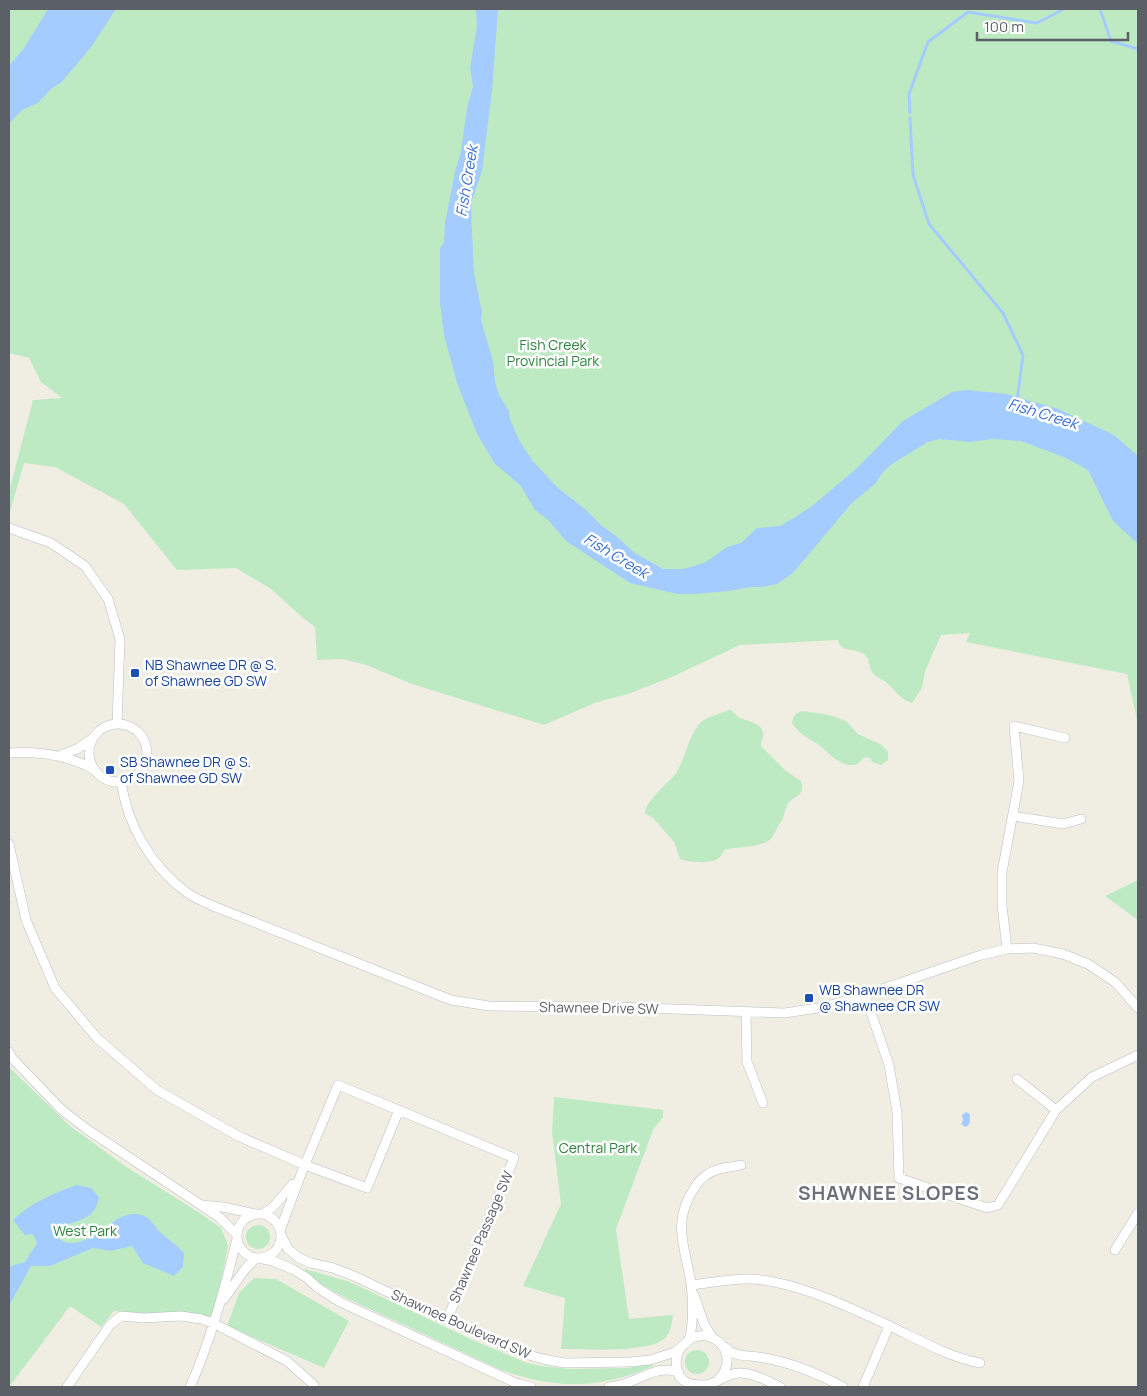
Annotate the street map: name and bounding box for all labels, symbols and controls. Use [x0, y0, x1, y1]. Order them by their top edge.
scale bar [977, 10, 1128, 42]
text: 100 m [984, 16, 1024, 37]
water label: Fish Creek [451, 141, 483, 218]
park label: Fish Creek Provincial Park [507, 335, 600, 370]
water label: Fish Creek [1006, 393, 1083, 435]
water label: Fish Creek [580, 528, 655, 584]
place label: NB Shawnee DR @ S. of Shawnee GD SW [145, 655, 277, 690]
marker: NB Shawnee DR @ S. of Shawnee GD SW [129, 667, 141, 679]
place label: SB Shawnee DR @ S. of Shawnee GD SW [120, 752, 251, 787]
marker: SB Shawnee DR @ S. of Shawnee GD SW [104, 764, 116, 776]
place label: WB Shawnee DR @ Shawnee CR SW [819, 980, 940, 1015]
marker: WB Shawnee DR @ Shawnee CR SW [803, 992, 815, 1004]
street label: Shawnee Drive SW [539, 997, 659, 1018]
park label: Central Park [559, 1138, 638, 1157]
street label: Shawnee Passage SW [444, 1168, 517, 1306]
district label: SHAWNEE SLOPES [798, 1180, 980, 1206]
park label: West Park [53, 1221, 118, 1240]
street label: Shawnee Boulevard SW [388, 1284, 534, 1363]

